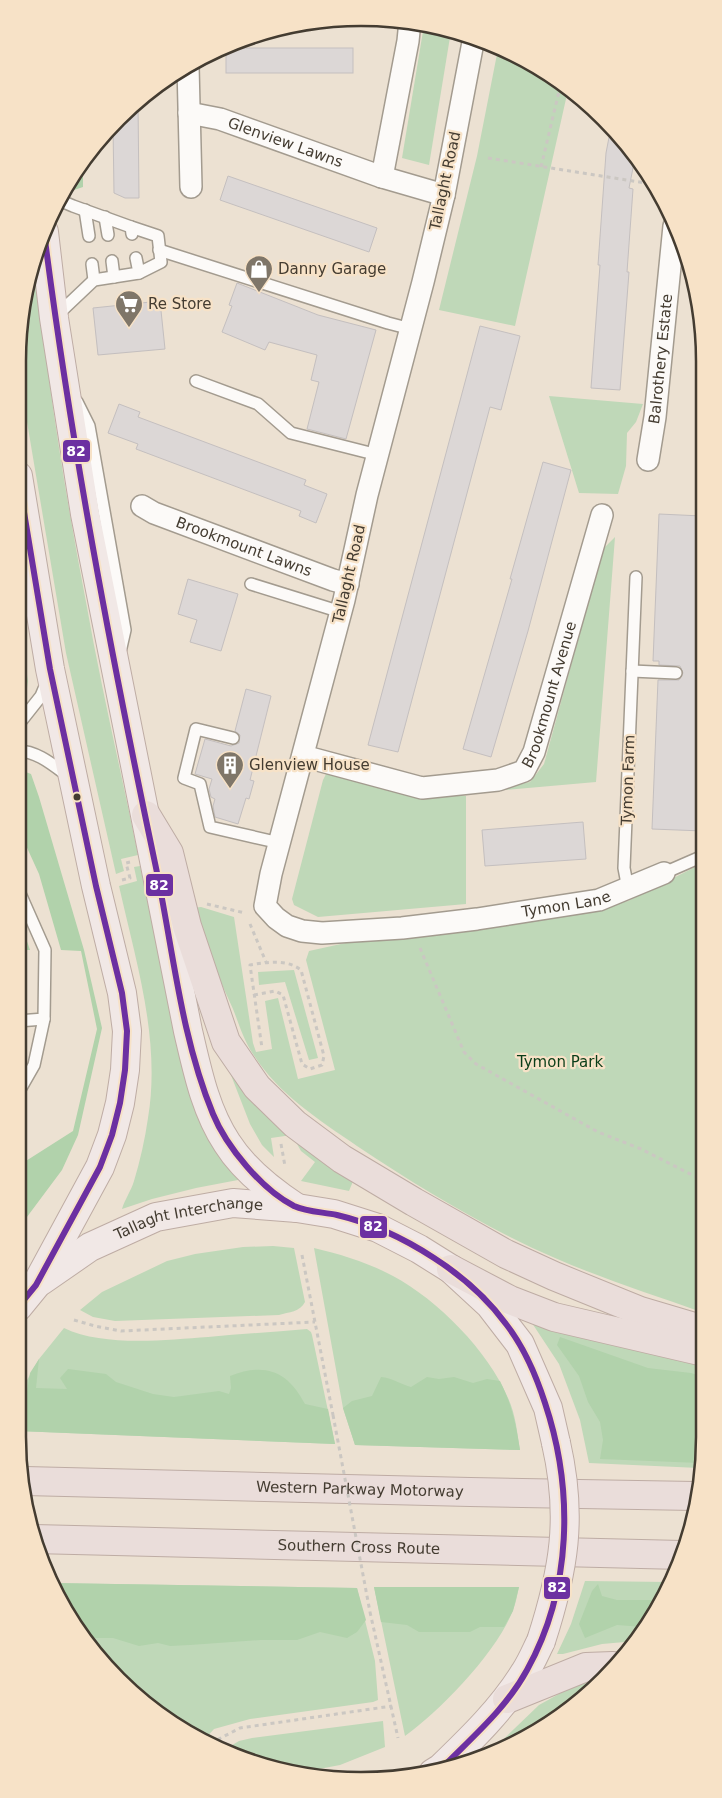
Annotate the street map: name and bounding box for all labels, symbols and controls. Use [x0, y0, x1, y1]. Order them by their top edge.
street label: Glenview Lawns [225, 114, 346, 171]
street label: Tallaght Road [426, 130, 464, 233]
shop icon: Danny Garage [244, 254, 274, 293]
place label: Danny Garage [278, 260, 386, 278]
supermarket icon: Re Store [114, 289, 144, 328]
street label: Balrothery Estate [645, 293, 676, 425]
place label: Re Store [148, 295, 211, 313]
line badge: 82 [62, 439, 91, 463]
text: 82 [66, 443, 86, 459]
street label: Brookmount Lawns [173, 513, 315, 580]
street label: Tallaght Road [329, 523, 369, 626]
street label: Brookmount Avenue [518, 619, 580, 771]
street label: Tymon Farm [617, 734, 639, 827]
building icon: Glenview House [215, 750, 245, 789]
place label: Glenview House [249, 756, 370, 774]
unlabelled marker [72, 792, 82, 802]
line badge: 82 [145, 873, 174, 897]
text: 82 [149, 877, 169, 893]
street label: Tymon Lane [519, 887, 613, 921]
park label: Tymon Park [516, 1053, 603, 1071]
street label: Tallaght Interchange [111, 1194, 264, 1244]
line badge: 82 [359, 1215, 388, 1239]
text: 82 [363, 1218, 383, 1234]
street label: Western Parkway Motorway [256, 1478, 464, 1501]
street label: Southern Cross Route [277, 1536, 440, 1558]
line badge: 82 [543, 1576, 571, 1600]
text: 82 [547, 1579, 567, 1595]

